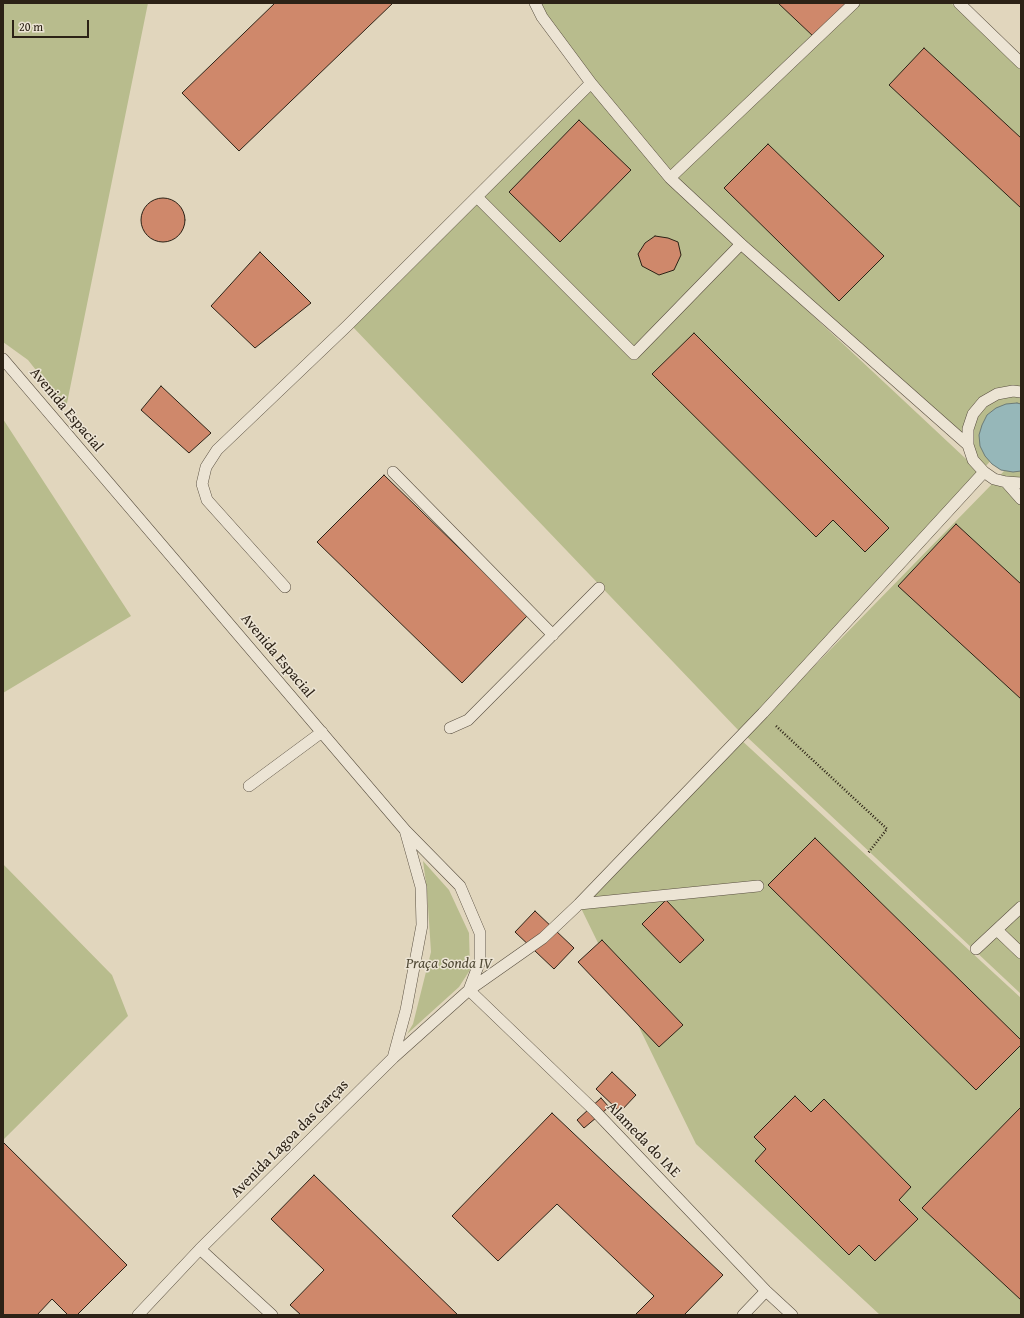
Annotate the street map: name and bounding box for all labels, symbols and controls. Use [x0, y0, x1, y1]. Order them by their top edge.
scale bar [14, 12, 91, 38]
text: 20 m [19, 18, 43, 35]
street label: Avenida Espacial [26, 364, 106, 456]
street label: Avenida Espacial [237, 610, 317, 702]
park label: Praça Sonda IV [406, 955, 492, 973]
street label: Avenida Lagoa das Garças [227, 1076, 353, 1202]
street label: Alameda do IAE [602, 1098, 684, 1182]

